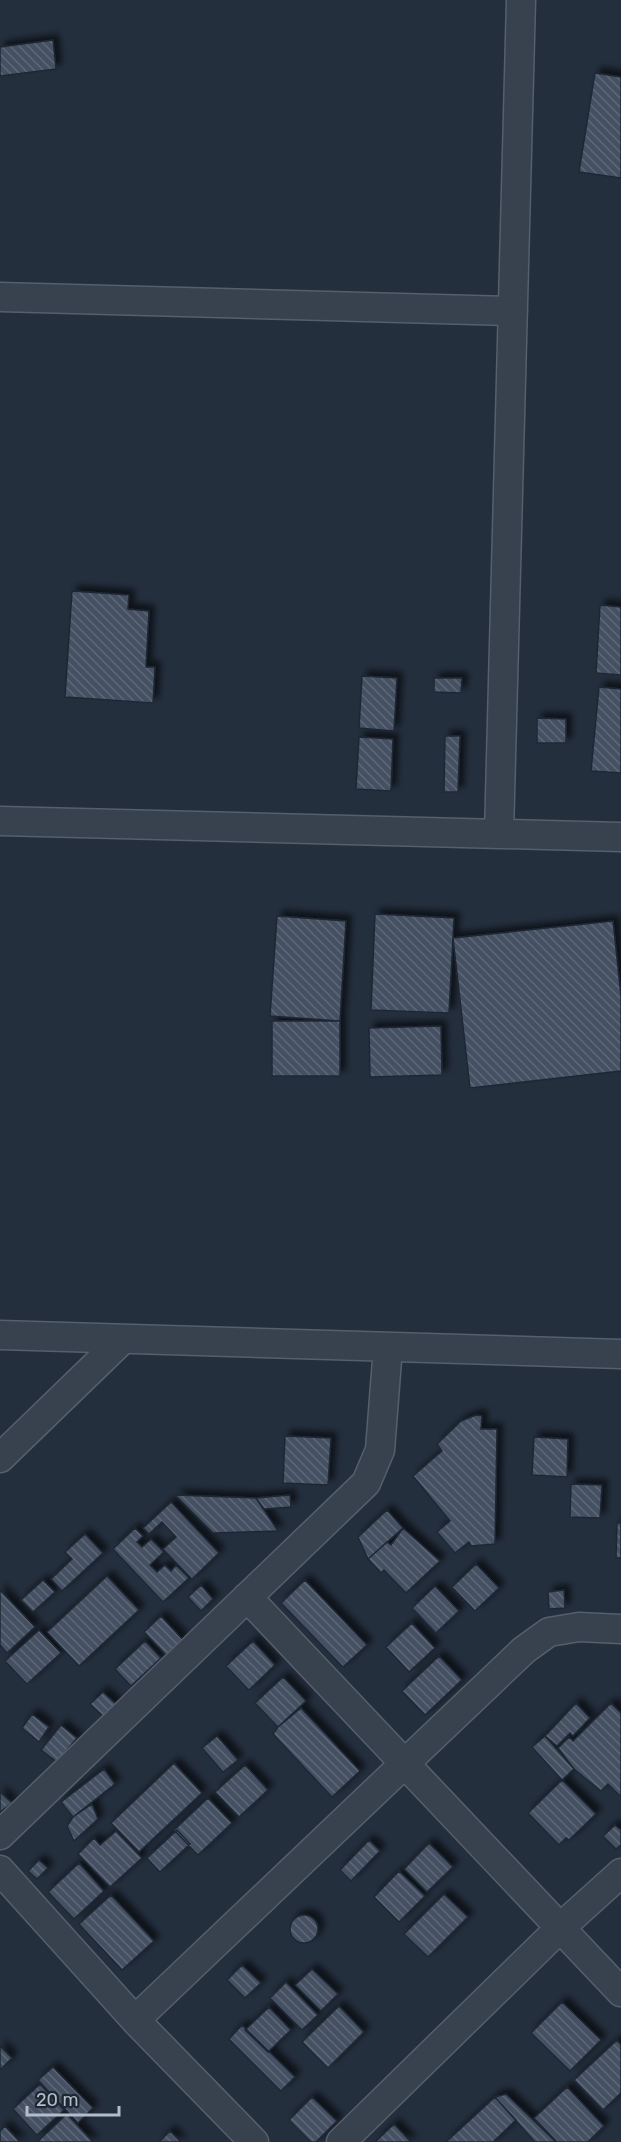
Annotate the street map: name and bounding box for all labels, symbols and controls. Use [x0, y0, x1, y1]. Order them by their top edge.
scale bar [27, 2079, 118, 2117]
text: 20 m [36, 2089, 78, 2111]

